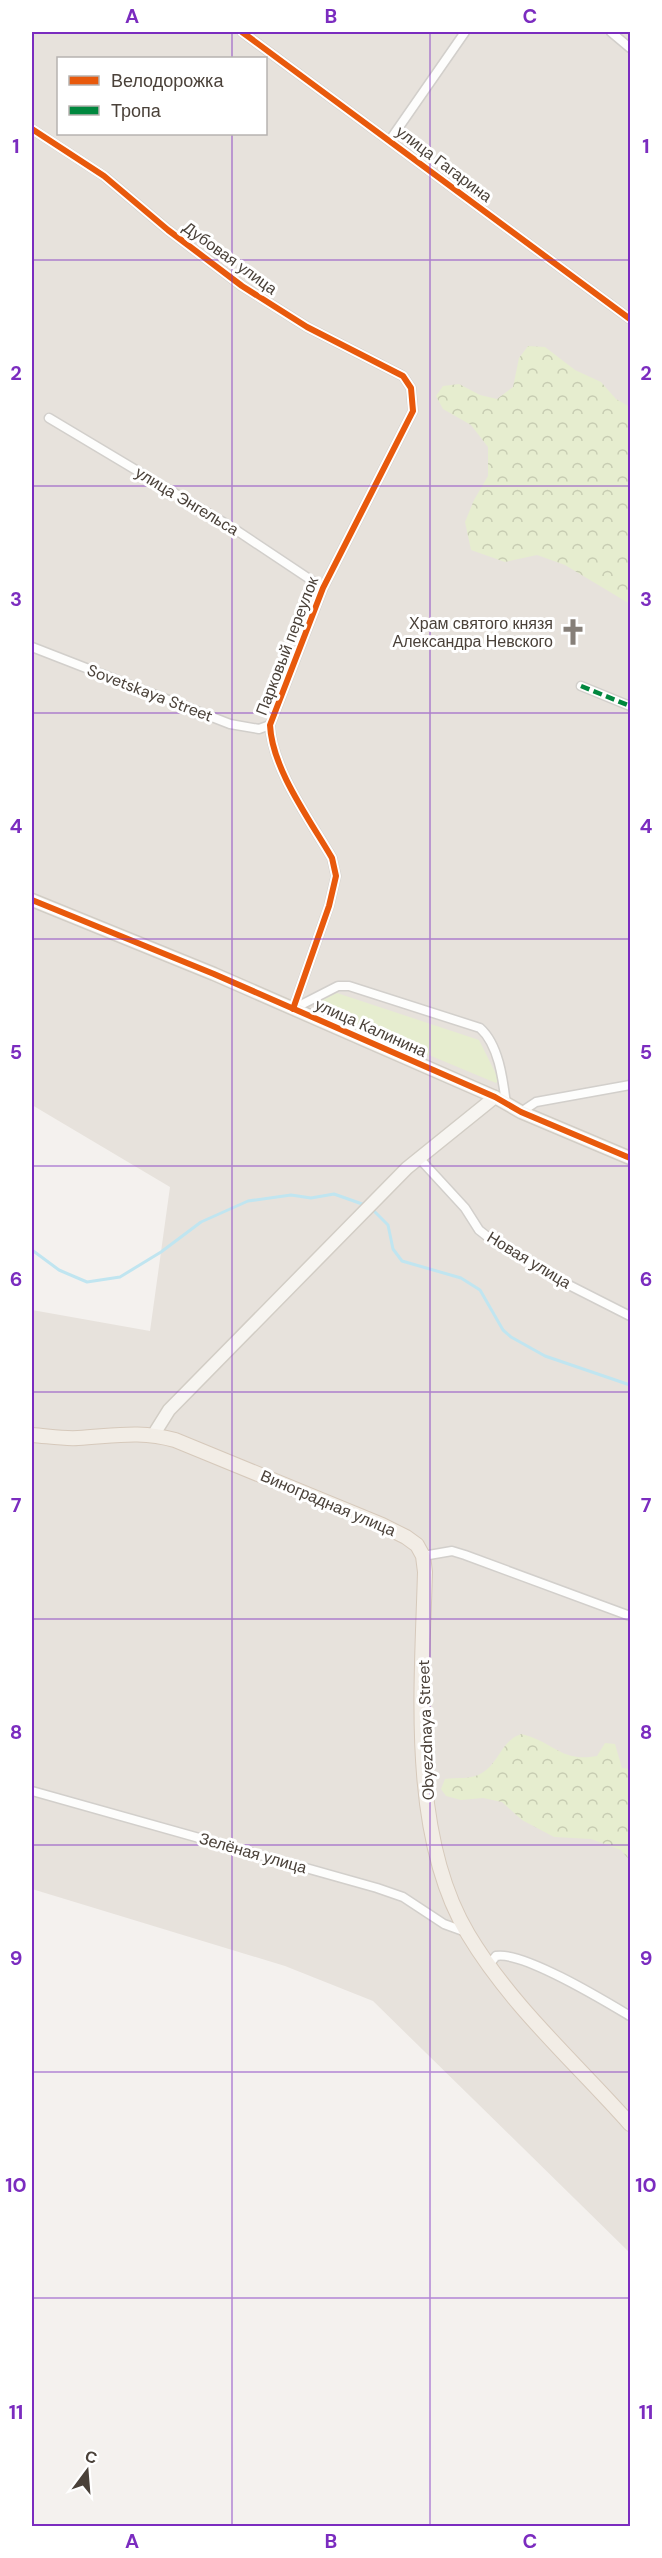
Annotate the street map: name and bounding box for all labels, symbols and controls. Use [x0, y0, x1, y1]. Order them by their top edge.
text: A [125, 3, 139, 29]
text: B [325, 3, 337, 29]
text: C [523, 3, 537, 29]
legend [57, 57, 267, 135]
text: Велодорожка [111, 69, 224, 93]
text: Тропа [111, 99, 162, 123]
street label: улица Гагарина [392, 121, 496, 207]
text: 1 [12, 133, 20, 159]
text: 1 [642, 133, 650, 159]
street label: Дубовая улица [179, 217, 281, 299]
text: 2 [10, 360, 22, 386]
text: 2 [640, 360, 652, 386]
street label: улица Энгельса [131, 462, 243, 540]
street label: Парковый переулок [251, 573, 323, 718]
text: 3 [10, 586, 22, 612]
text: 3 [640, 586, 652, 612]
place label: Храм святого князя Александра Невского [393, 613, 553, 652]
church icon: Храм святого князя Александра Невского [558, 617, 588, 647]
street label: Sovetskaya Street [84, 659, 216, 727]
text: 4 [10, 813, 23, 839]
text: 4 [640, 813, 653, 839]
street label: улица Калинина [312, 994, 430, 1062]
text: 5 [10, 1039, 22, 1065]
text: 5 [640, 1039, 652, 1065]
street label: Новая улица [483, 1227, 575, 1293]
text: 6 [10, 1266, 22, 1292]
text: 6 [640, 1266, 652, 1292]
street label: Виноградная улица [257, 1465, 399, 1541]
text: 7 [11, 1492, 22, 1518]
text: 7 [641, 1492, 652, 1518]
street label: Obyezdnaya Street [413, 1659, 439, 1801]
text: 8 [10, 1719, 22, 1745]
text: 8 [640, 1719, 652, 1745]
street label: Зелёная улица [197, 1828, 309, 1878]
text: 9 [10, 1945, 22, 1971]
text: 9 [640, 1945, 652, 1971]
text: 10 [5, 2172, 27, 2198]
text: 10 [635, 2172, 657, 2198]
text: 11 [9, 2399, 23, 2425]
text: 11 [639, 2399, 653, 2425]
north arrow [57, 2441, 117, 2501]
text: С [83, 2445, 100, 2469]
text: A [125, 2528, 139, 2554]
text: B [325, 2528, 337, 2554]
text: C [523, 2528, 537, 2554]

